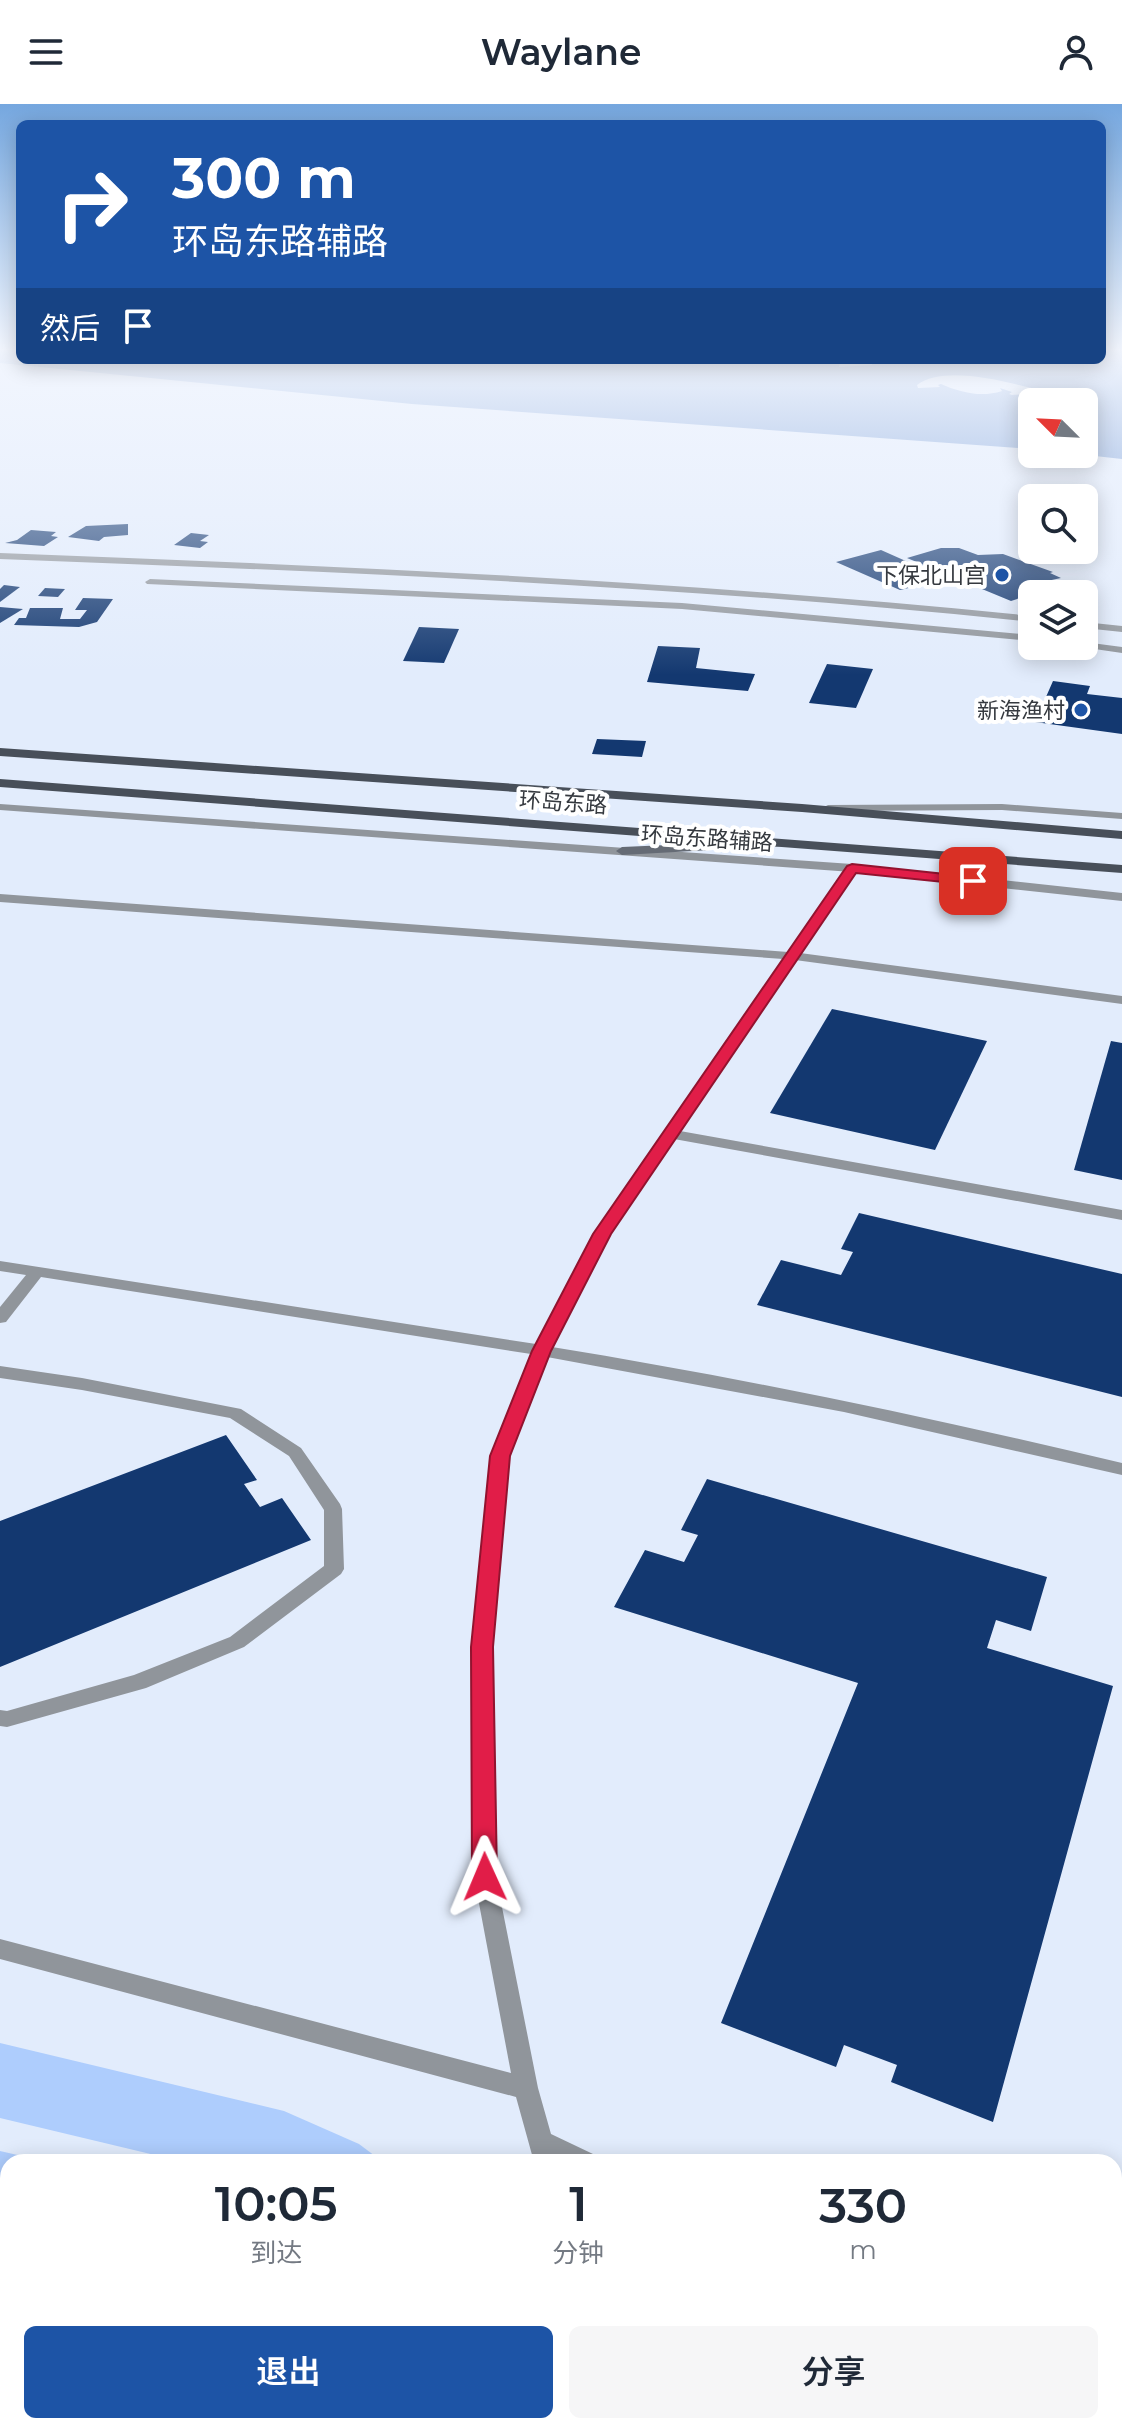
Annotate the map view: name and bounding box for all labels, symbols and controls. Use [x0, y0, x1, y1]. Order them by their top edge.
icon: menu [24, 30, 68, 74]
text: Waylane [481, 30, 641, 74]
icon: person [1054, 30, 1098, 74]
text: 300 m [172, 144, 356, 212]
icon: right [40, 152, 144, 256]
text: 环岛东路辅路 [172, 219, 388, 263]
icon: arrive [116, 304, 160, 348]
text: 然后 [40, 310, 100, 347]
north arrow [1018, 388, 1098, 468]
map controls [1018, 388, 1098, 660]
button: search [1018, 484, 1098, 564]
place label: 下保北山宫 [876, 562, 986, 589]
marker: 下保北山宫 [993, 566, 1011, 584]
button: layers [1018, 580, 1098, 660]
place label: 新海渔村 [977, 697, 1065, 724]
marker: 新海渔村 [1072, 701, 1090, 719]
street label: 环岛东路 [518, 786, 608, 819]
street label: 环岛东路辅路 [640, 820, 774, 857]
pin [939, 847, 1007, 915]
icon: arrive [951, 859, 995, 903]
position arrow [443, 1835, 527, 1919]
text: 10:05 [215, 2175, 337, 2233]
text: 1 [569, 2175, 587, 2233]
text: 330 [819, 2177, 907, 2235]
text: m [849, 2234, 877, 2266]
text: 到达 [250, 2237, 302, 2269]
text: 分钟 [552, 2237, 604, 2269]
button: 退出 [24, 2326, 553, 2418]
button: 分享 [569, 2326, 1098, 2418]

